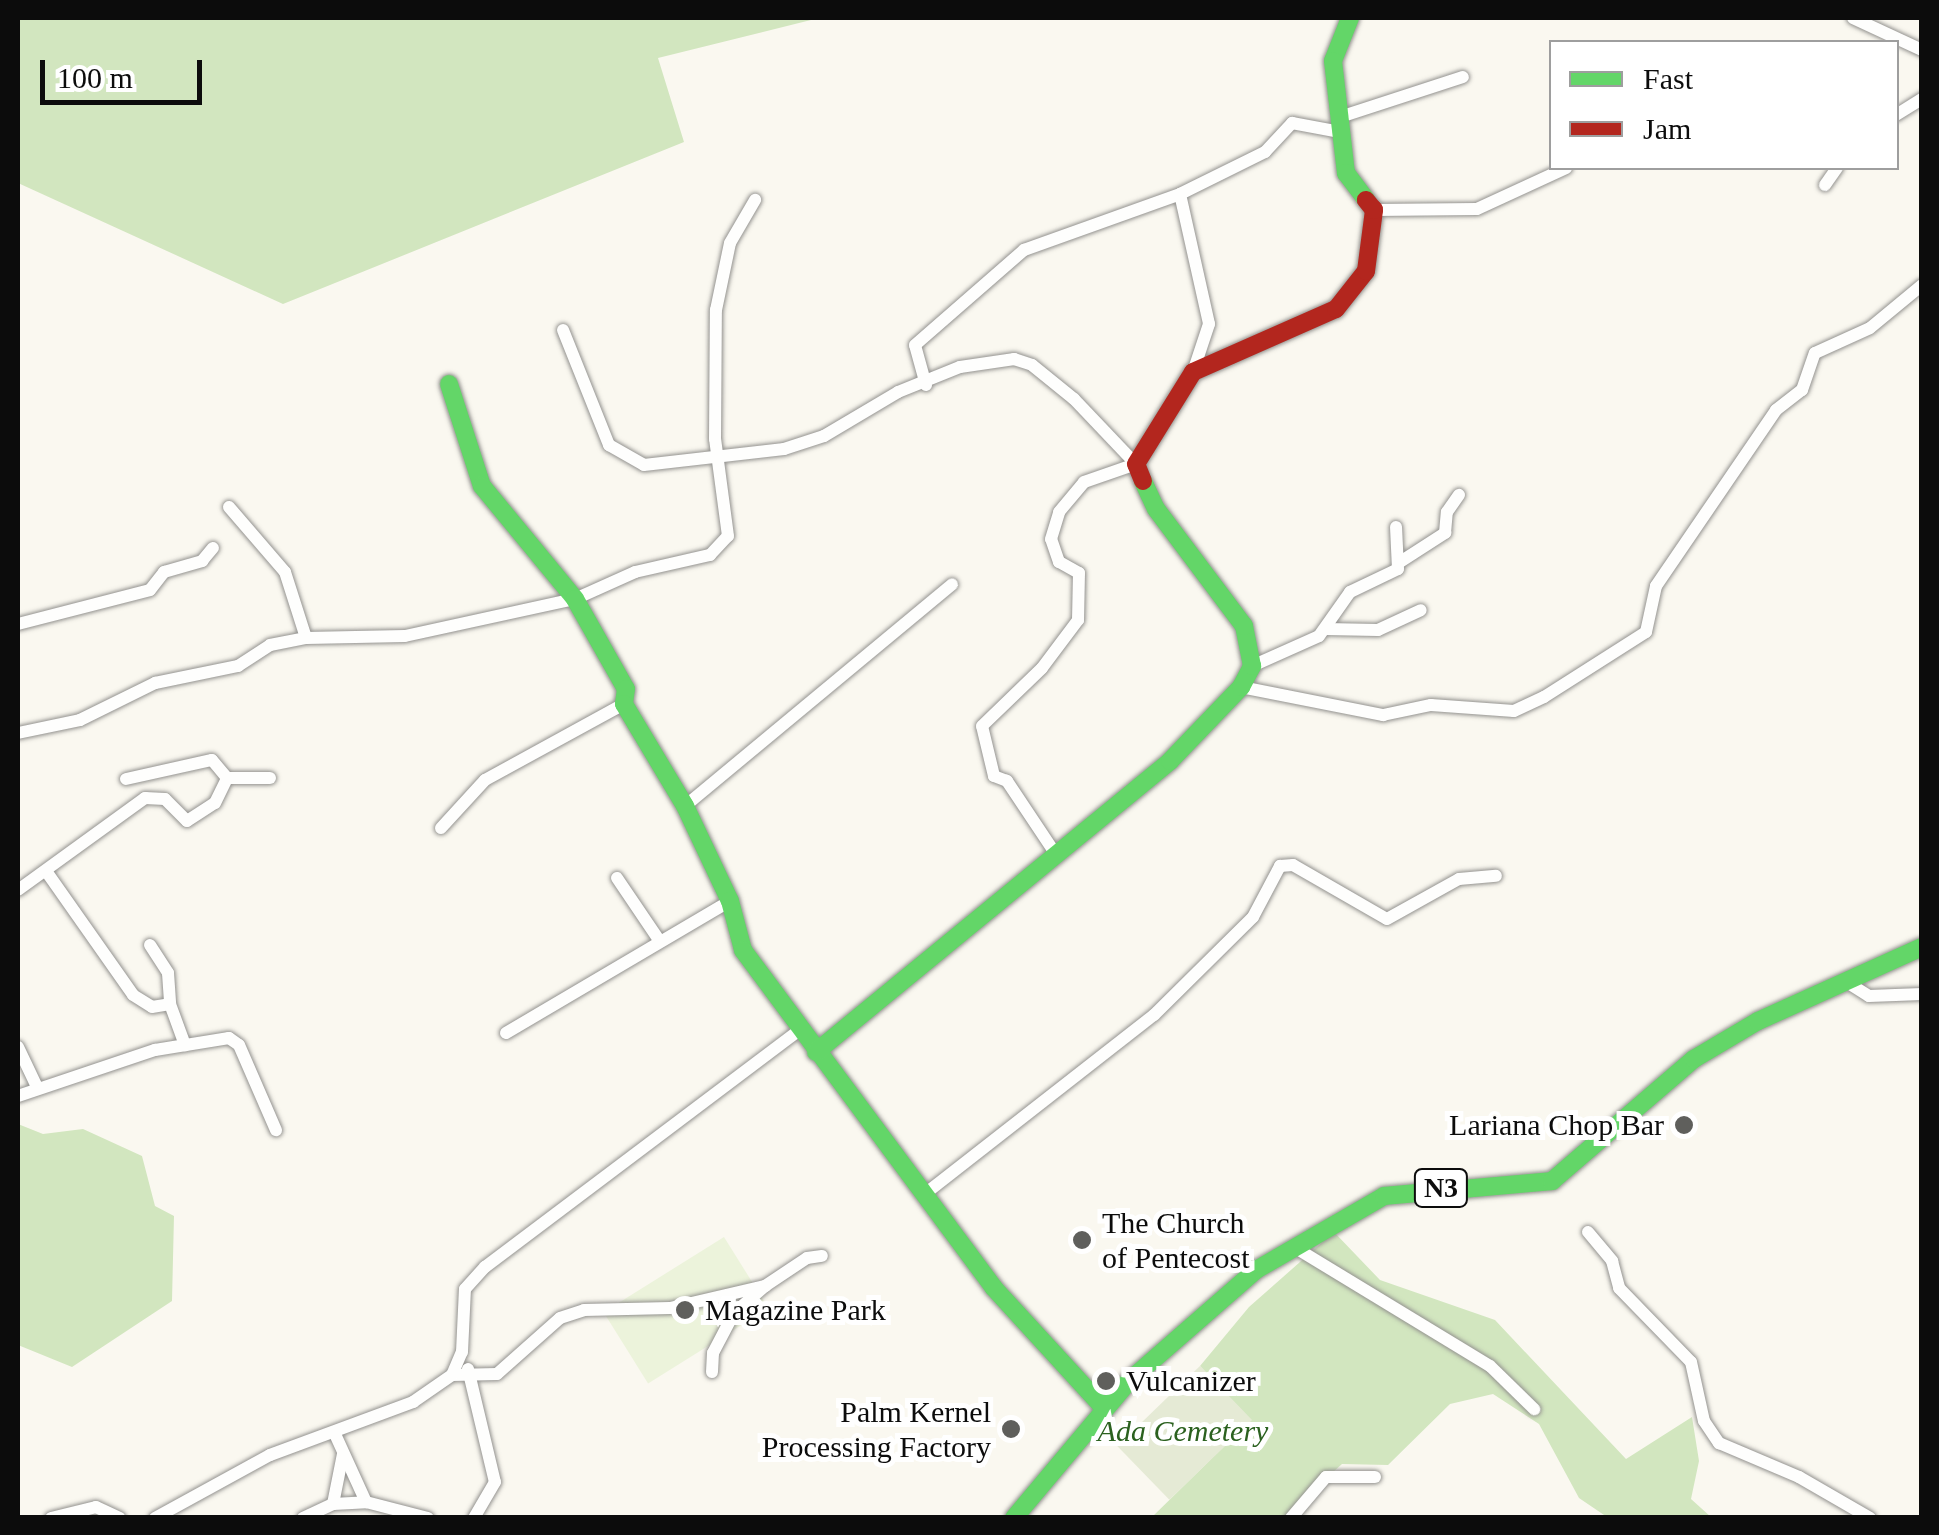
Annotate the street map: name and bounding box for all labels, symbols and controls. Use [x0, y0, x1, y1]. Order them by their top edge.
scale bar [45, 40, 208, 102]
legend [1549, 40, 1899, 170]
text: 100 m [57, 61, 133, 94]
text: Fast [1643, 62, 1693, 95]
text: Jam [1643, 112, 1691, 145]
place label: Lariana Chop Bar [1449, 1107, 1664, 1143]
marker: Lariana Chop Bar [1673, 1114, 1695, 1136]
road number: N3 [1414, 1165, 1468, 1211]
place label: The Church of Pentecost [1102, 1205, 1249, 1276]
marker: The Church of Pentecost [1071, 1229, 1093, 1251]
place label: Magazine Park [705, 1292, 886, 1328]
marker: Magazine Park [674, 1299, 696, 1321]
place label: Vulcanizer [1126, 1363, 1256, 1399]
marker: Vulcanizer [1095, 1370, 1117, 1392]
place label: Palm Kernel Processing Factory [762, 1394, 991, 1464]
park label: Ada Cemetery [1098, 1413, 1268, 1449]
marker: Palm Kernel Processing Factory [1000, 1418, 1022, 1440]

